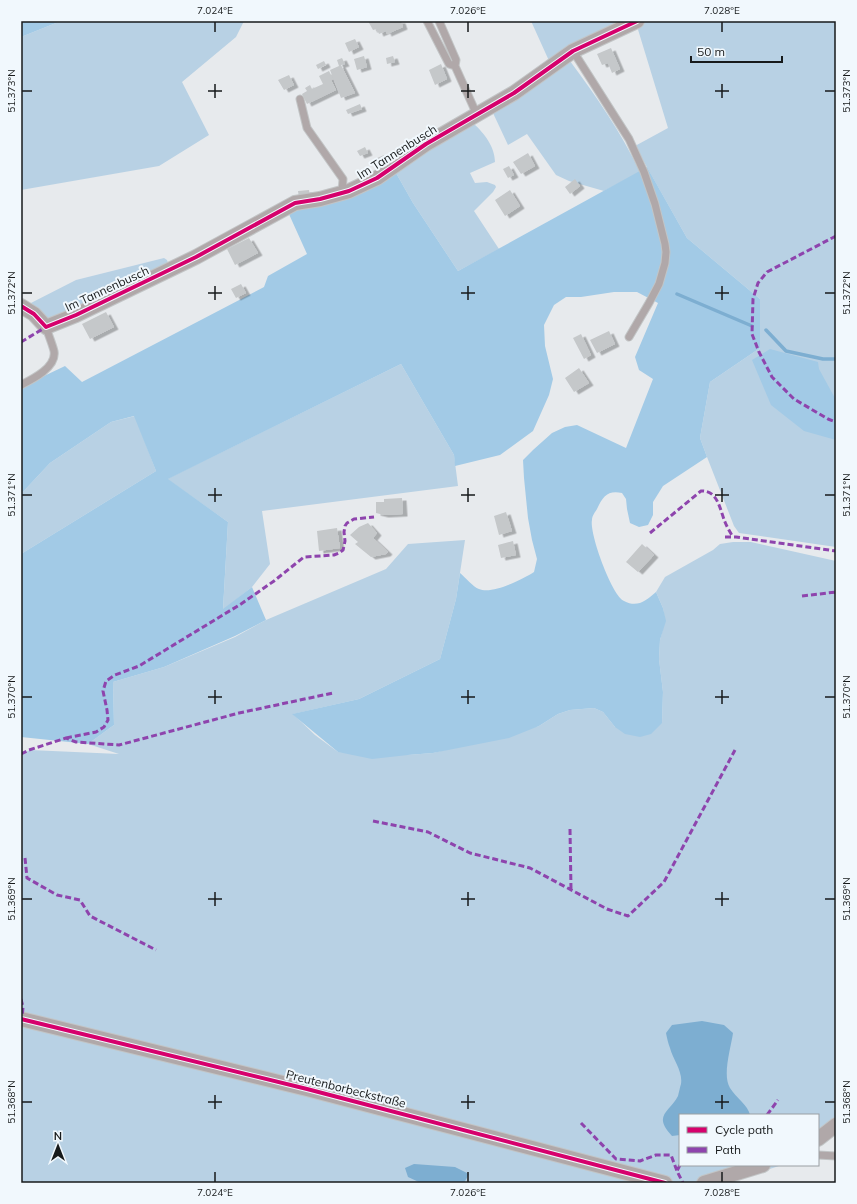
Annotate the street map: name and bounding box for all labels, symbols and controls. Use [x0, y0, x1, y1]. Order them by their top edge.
text: 7.024°E [197, 4, 233, 17]
text: 7.026°E [450, 4, 486, 17]
text: 7.028°E [704, 4, 740, 17]
scale bar [691, 38, 782, 64]
text: 50 m [697, 44, 725, 59]
text: 51.373°N [5, 69, 18, 113]
text: 51.373°N [840, 69, 853, 113]
street label: Im Tannenbusch [354, 121, 439, 182]
street label: Im Tannenbusch [62, 263, 151, 315]
text: 51.372°N [5, 271, 18, 315]
text: 51.372°N [840, 271, 853, 315]
text: 51.371°N [5, 473, 18, 517]
text: 51.371°N [840, 473, 853, 517]
text: 51.370°N [5, 675, 18, 719]
text: 51.370°N [840, 675, 853, 719]
text: 51.369°N [5, 877, 18, 921]
text: 51.369°N [840, 877, 853, 921]
street label: Preutenborbeckstraße [285, 1066, 408, 1111]
text: 51.368°N [5, 1080, 18, 1124]
text: 51.368°N [840, 1080, 853, 1124]
legend [679, 1114, 819, 1166]
text: Cycle path [715, 1122, 773, 1137]
north arrow [38, 1126, 78, 1166]
text: N [54, 1129, 62, 1143]
text: Path [715, 1142, 741, 1157]
text: 7.024°E [197, 1186, 233, 1199]
text: 7.026°E [450, 1186, 486, 1199]
text: 7.028°E [704, 1186, 740, 1199]

